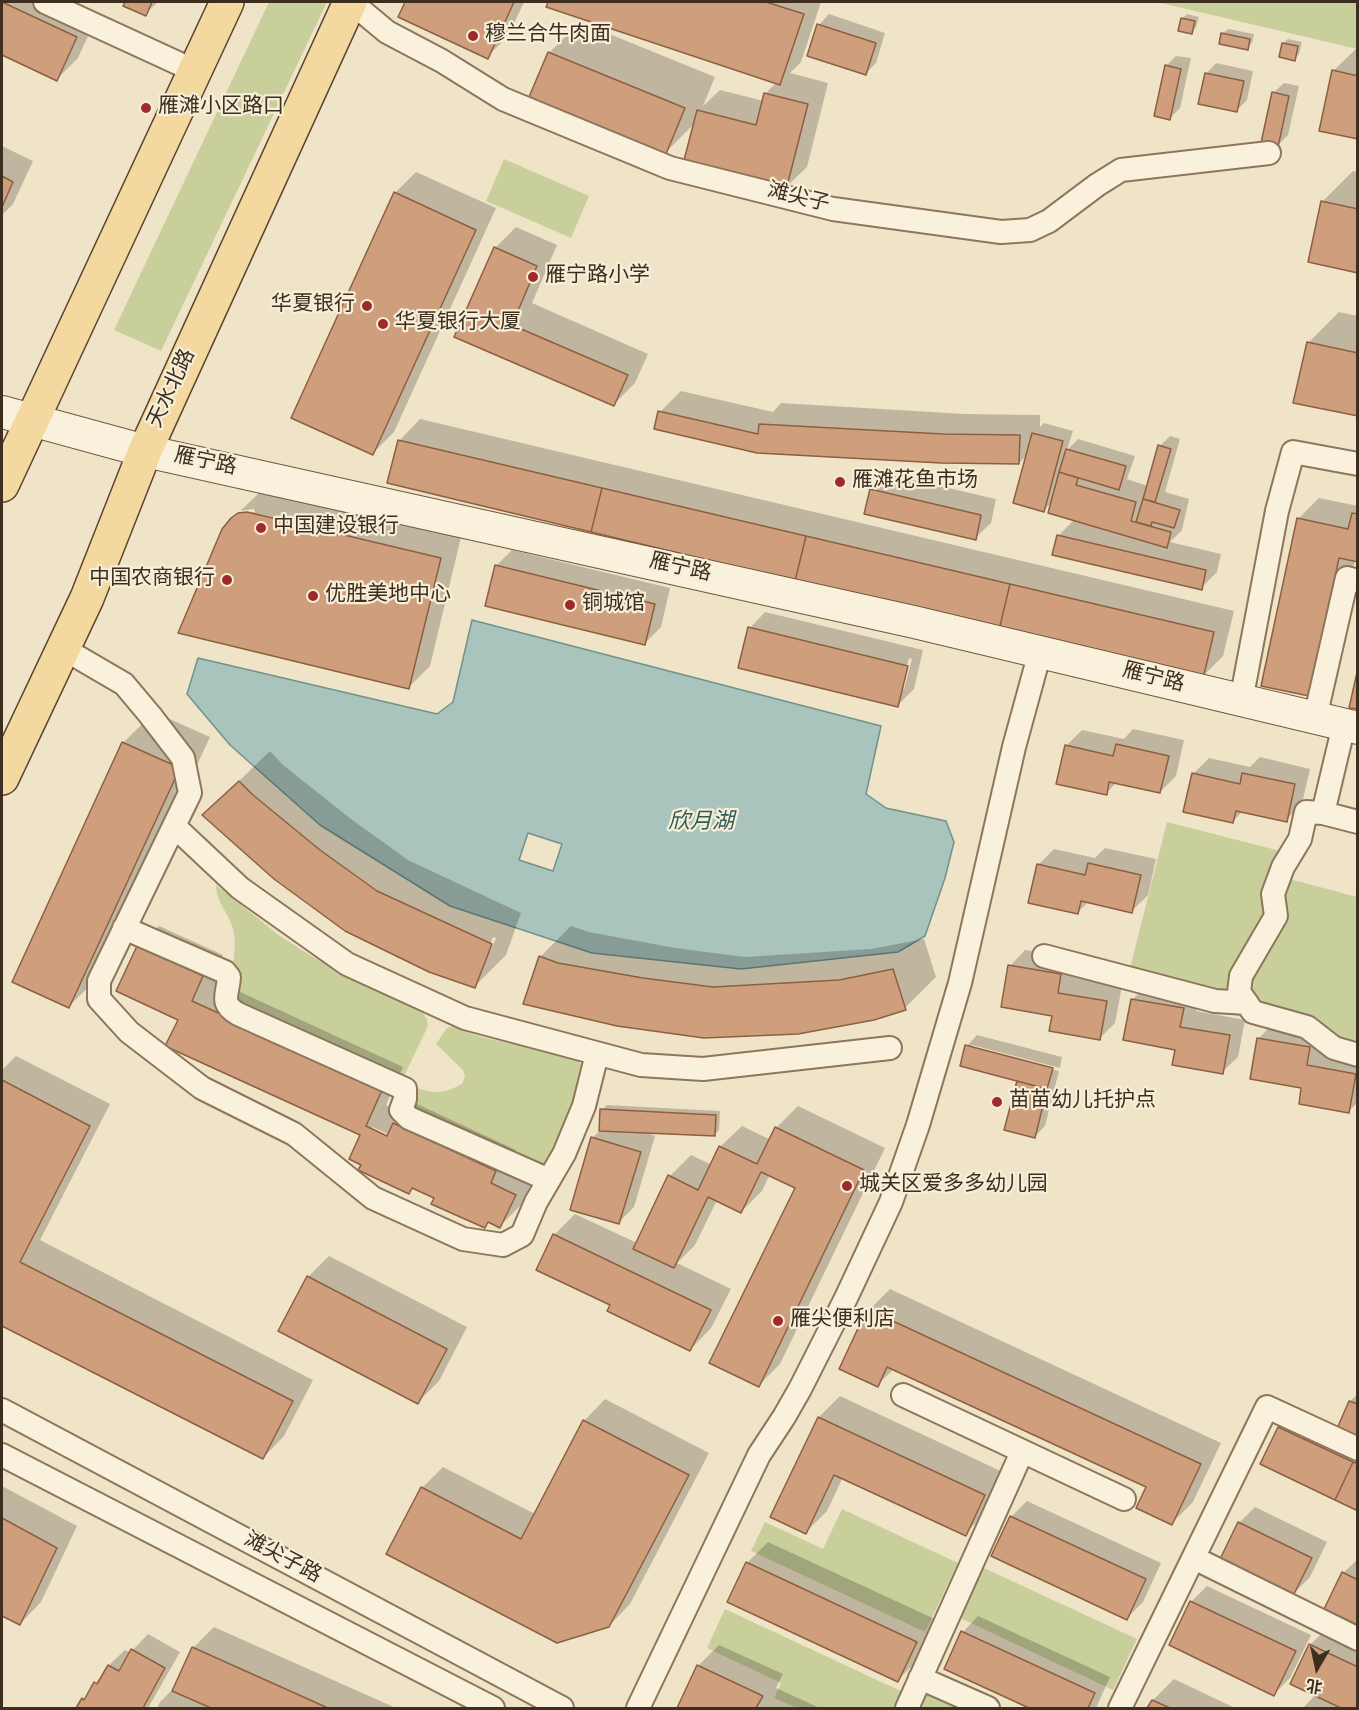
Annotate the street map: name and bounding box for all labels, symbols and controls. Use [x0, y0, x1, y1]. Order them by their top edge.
place label: 穆兰合牛肉面 [485, 23, 611, 49]
marker: 穆兰合牛肉面 [466, 29, 480, 43]
place label: 雁滩小区路口 [158, 95, 284, 121]
marker: 雁滩小区路口 [139, 101, 153, 115]
street label: 滩尖子 [764, 179, 832, 219]
place label: 雁宁路小学 [545, 264, 650, 290]
marker: 雁宁路小学 [526, 270, 540, 284]
place label: 华夏银行 [271, 293, 355, 319]
marker: 华夏银行 [360, 299, 374, 313]
place label: 华夏银行大厦 [395, 311, 521, 337]
marker: 华夏银行大厦 [376, 317, 390, 331]
street label: 天水北路 [144, 346, 202, 432]
street label: 雁宁路 [172, 444, 238, 482]
place label: 雁滩花鱼市场 [852, 469, 978, 495]
marker: 雁滩花鱼市场 [833, 475, 847, 489]
place label: 中国建设银行 [273, 515, 399, 541]
marker: 中国建设银行 [254, 521, 268, 535]
street label: 雁宁路 [646, 550, 714, 588]
place label: 中国农商银行 [89, 567, 215, 593]
marker: 中国农商银行 [220, 573, 234, 587]
place label: 优胜美地中心 [325, 583, 451, 609]
marker: 优胜美地中心 [306, 589, 320, 603]
place label: 铜城馆 [582, 592, 645, 618]
marker: 铜城馆 [563, 598, 577, 612]
street label: 雁宁路 [1119, 659, 1187, 699]
water label: 欣月湖 [668, 811, 734, 837]
place label: 苗苗幼儿托护点 [1009, 1089, 1156, 1115]
marker: 苗苗幼儿托护点 [990, 1095, 1004, 1109]
place label: 城关区爱多多幼儿园 [859, 1173, 1048, 1199]
marker: 城关区爱多多幼儿园 [840, 1179, 854, 1193]
place label: 雁尖便利店 [790, 1308, 895, 1334]
marker: 雁尖便利店 [771, 1314, 785, 1328]
street label: 滩尖子路 [239, 1528, 325, 1590]
north arrow [1287, 1638, 1347, 1698]
text: 北 [1304, 1673, 1324, 1699]

